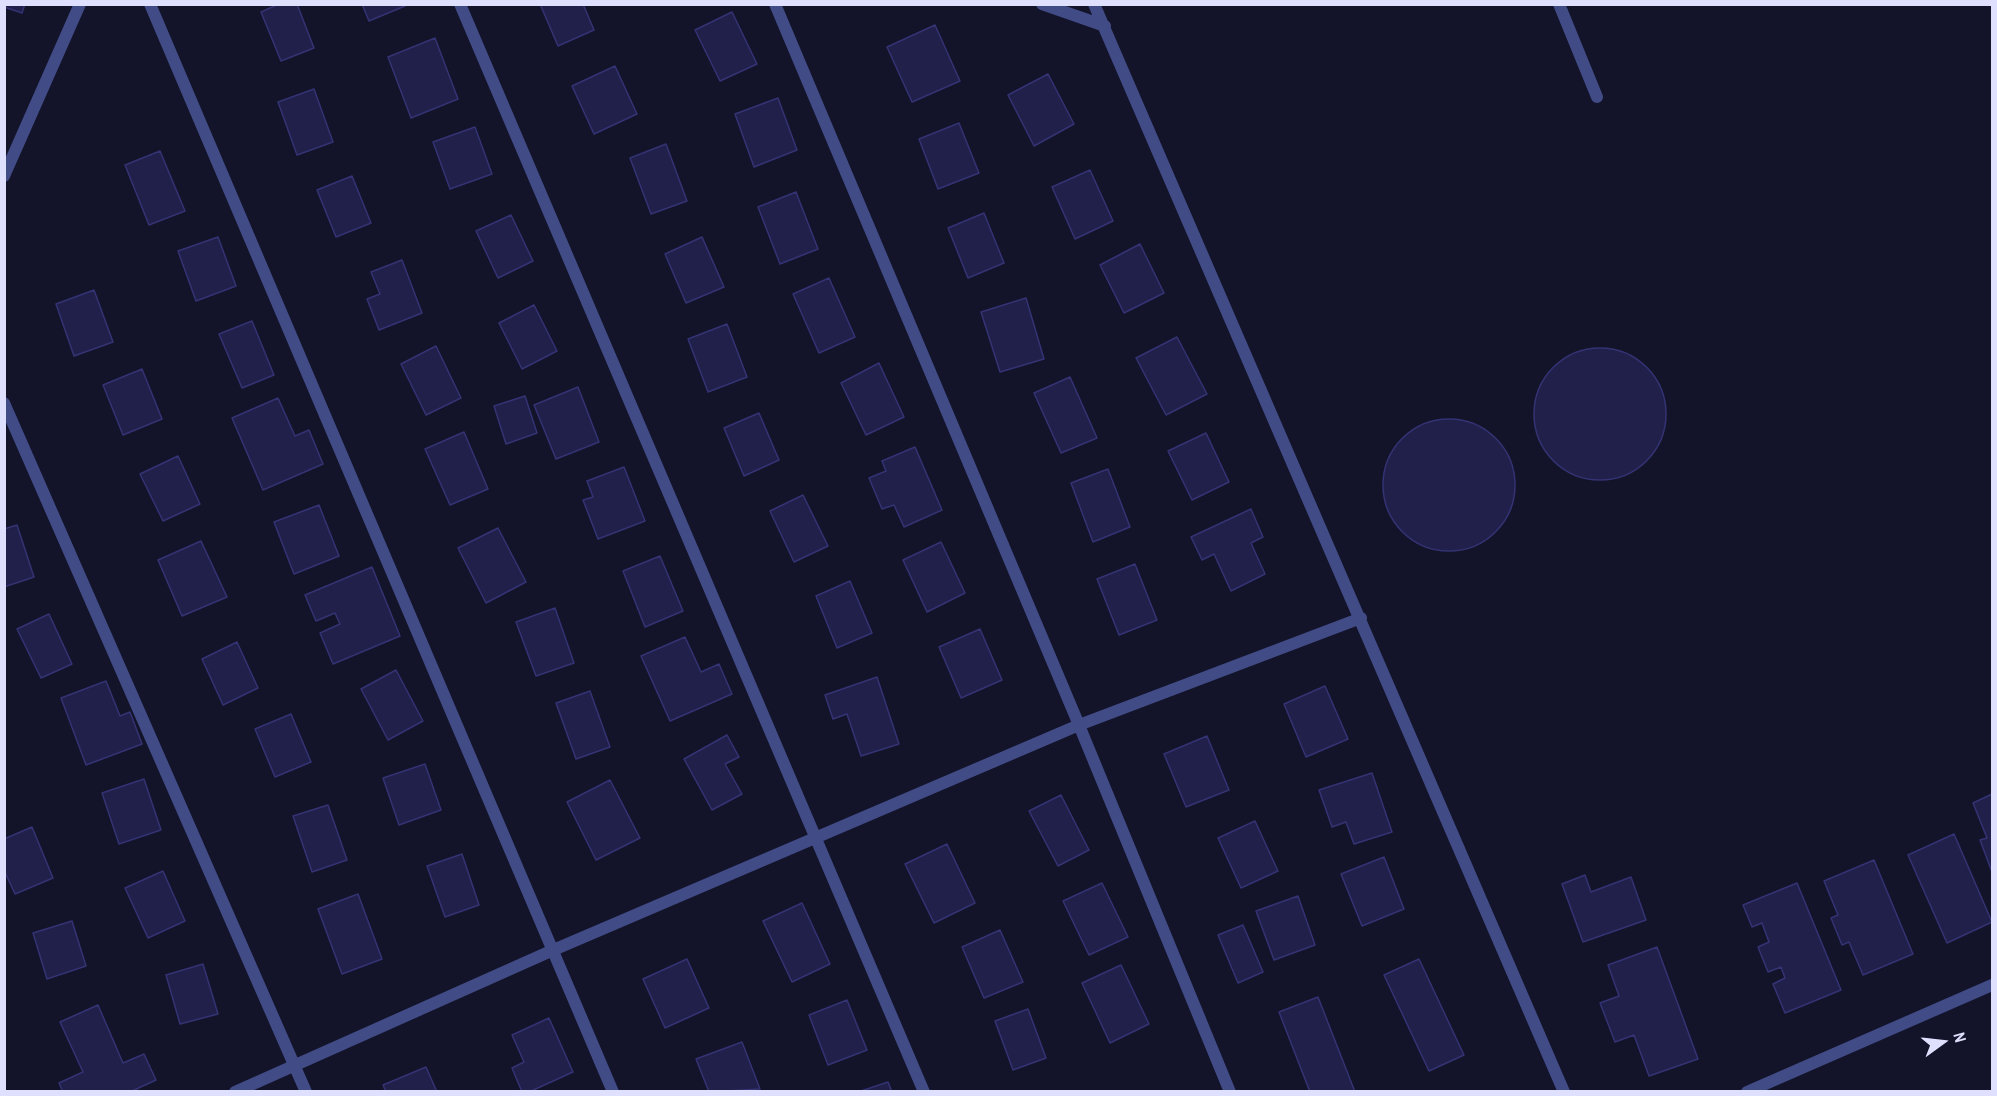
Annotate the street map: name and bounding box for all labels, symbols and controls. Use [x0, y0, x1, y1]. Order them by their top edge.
north arrow [1913, 1012, 1973, 1072]
text: N [1949, 1030, 1972, 1045]

